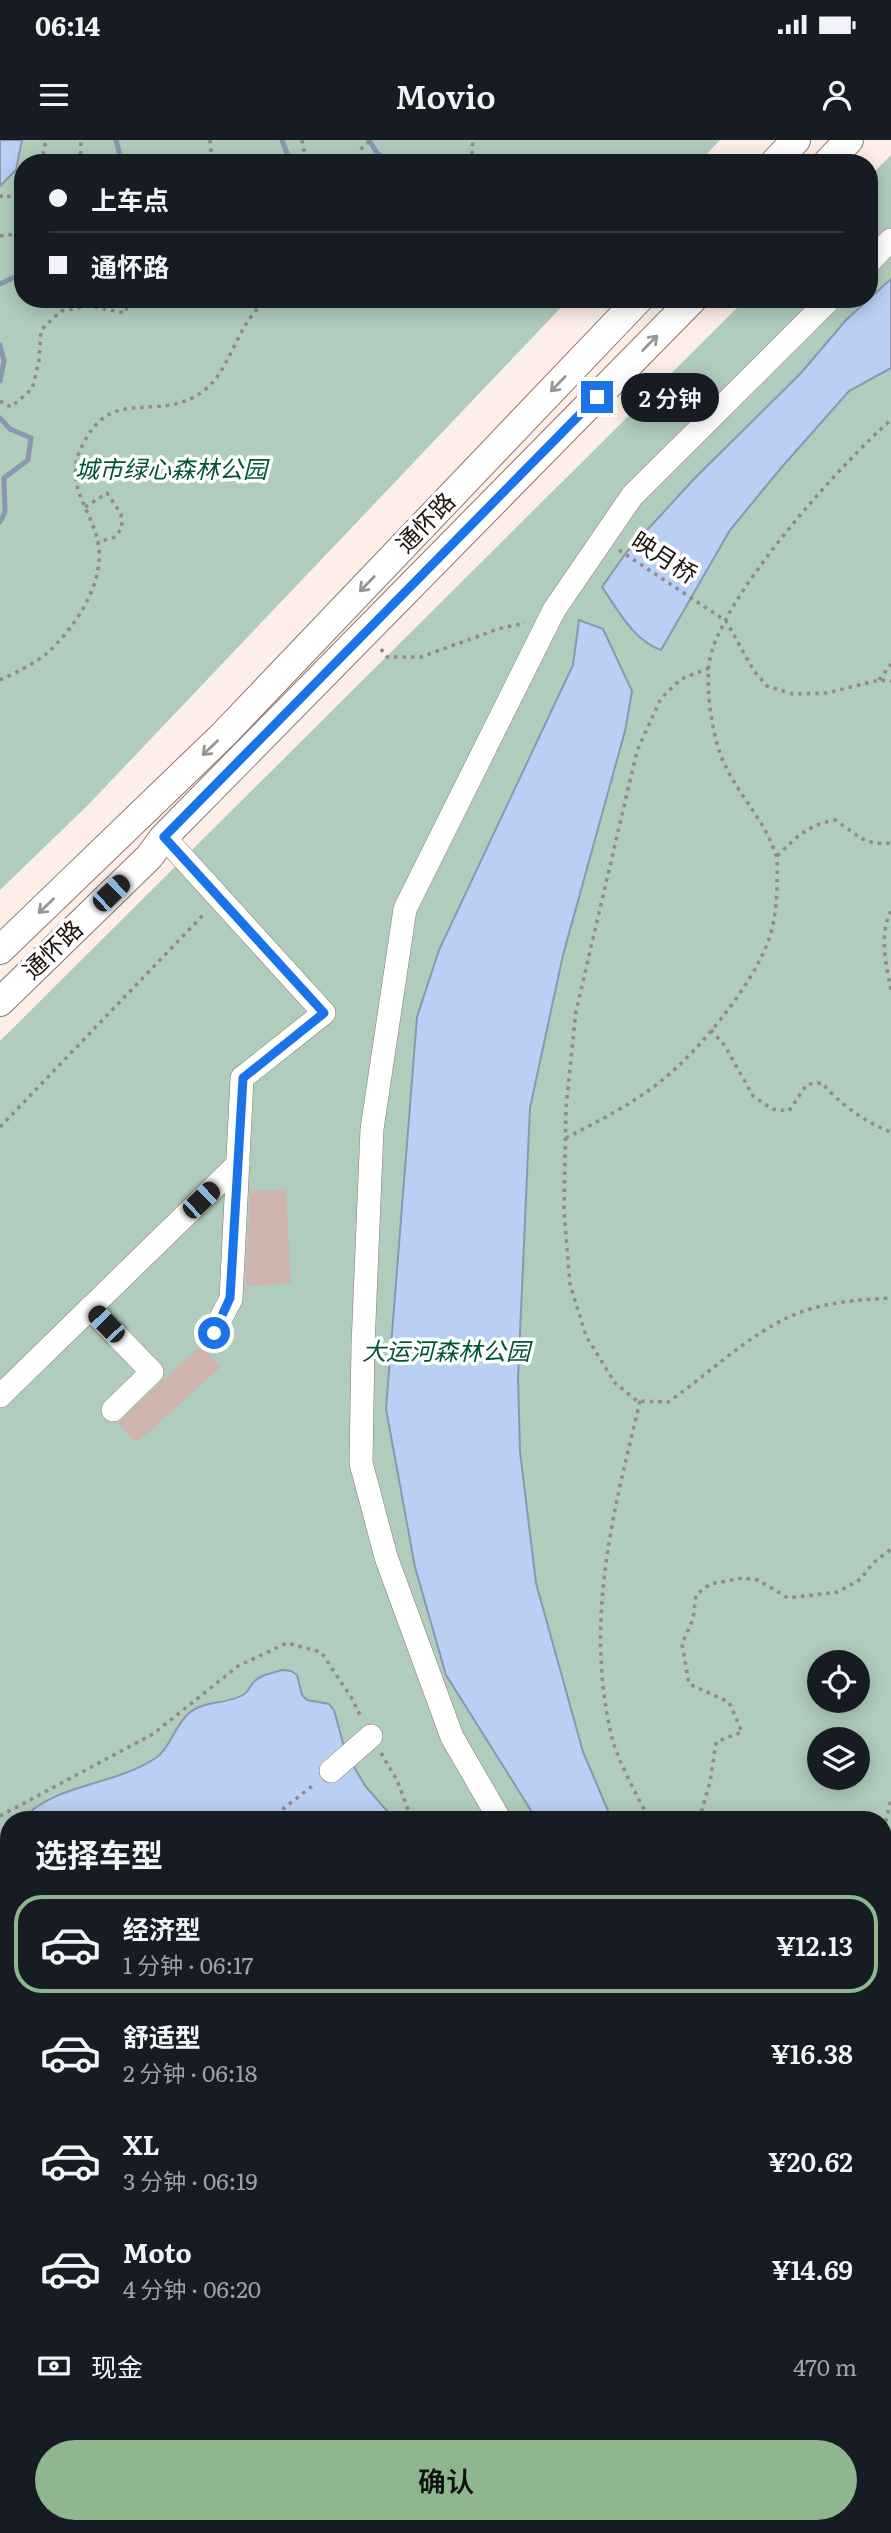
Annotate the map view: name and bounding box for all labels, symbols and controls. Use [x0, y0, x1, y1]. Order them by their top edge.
text: 06:14 [35, 5, 100, 44]
text: Movio [395, 71, 496, 119]
icon: menu [35, 76, 73, 114]
icon: person [818, 76, 856, 114]
text: 上车点 [91, 179, 169, 218]
text: 通怀路 [91, 246, 169, 285]
one-way arrow [642, 335, 659, 352]
callout: 2 分钟 [622, 372, 720, 422]
one-way arrow [550, 375, 567, 392]
text: 2 分钟 [639, 380, 701, 414]
route end [581, 381, 613, 413]
park label: 城市绿心森林公园 [75, 450, 270, 485]
street label: 通怀路 [387, 483, 462, 559]
street label: 映月桥 [626, 522, 705, 590]
one-way arrow [359, 575, 376, 592]
one-way arrow [201, 739, 218, 756]
car [89, 871, 134, 915]
one-way arrow [38, 897, 55, 914]
street label: 通怀路 [13, 911, 89, 986]
car [179, 1178, 224, 1222]
car [84, 1302, 129, 1346]
route start [198, 1317, 230, 1349]
park label: 大运河森林公园 [362, 1332, 533, 1367]
map controls [807, 1650, 870, 1790]
button: locate [807, 1650, 870, 1713]
button: layers [807, 1727, 870, 1790]
text: 选择车型 [35, 1829, 163, 1877]
text: 经济型 [123, 1908, 201, 1947]
icon: car [39, 1913, 102, 1976]
text: ¥12.13 [776, 1925, 853, 1964]
text: 1 分钟 · 06:17 [123, 1947, 253, 1981]
text: 舒适型 [123, 2016, 201, 2055]
icon: car [39, 2021, 102, 2084]
text: ¥16.38 [771, 2033, 853, 2072]
text: 2 分钟 · 06:18 [123, 2055, 257, 2089]
text: XL [123, 2124, 160, 2163]
icon: car [39, 2129, 102, 2192]
text: ¥20.62 [768, 2141, 853, 2180]
text: 3 分钟 · 06:19 [123, 2163, 258, 2197]
text: Moto [123, 2232, 192, 2271]
icon: car [39, 2237, 102, 2300]
text: ¥14.69 [772, 2249, 853, 2288]
text: 4 分钟 · 06:20 [123, 2271, 261, 2305]
text: 现金 [91, 2346, 143, 2385]
icon: cash [35, 2347, 73, 2385]
text: 470 m [793, 2349, 857, 2383]
button: 确认 [35, 2440, 857, 2520]

